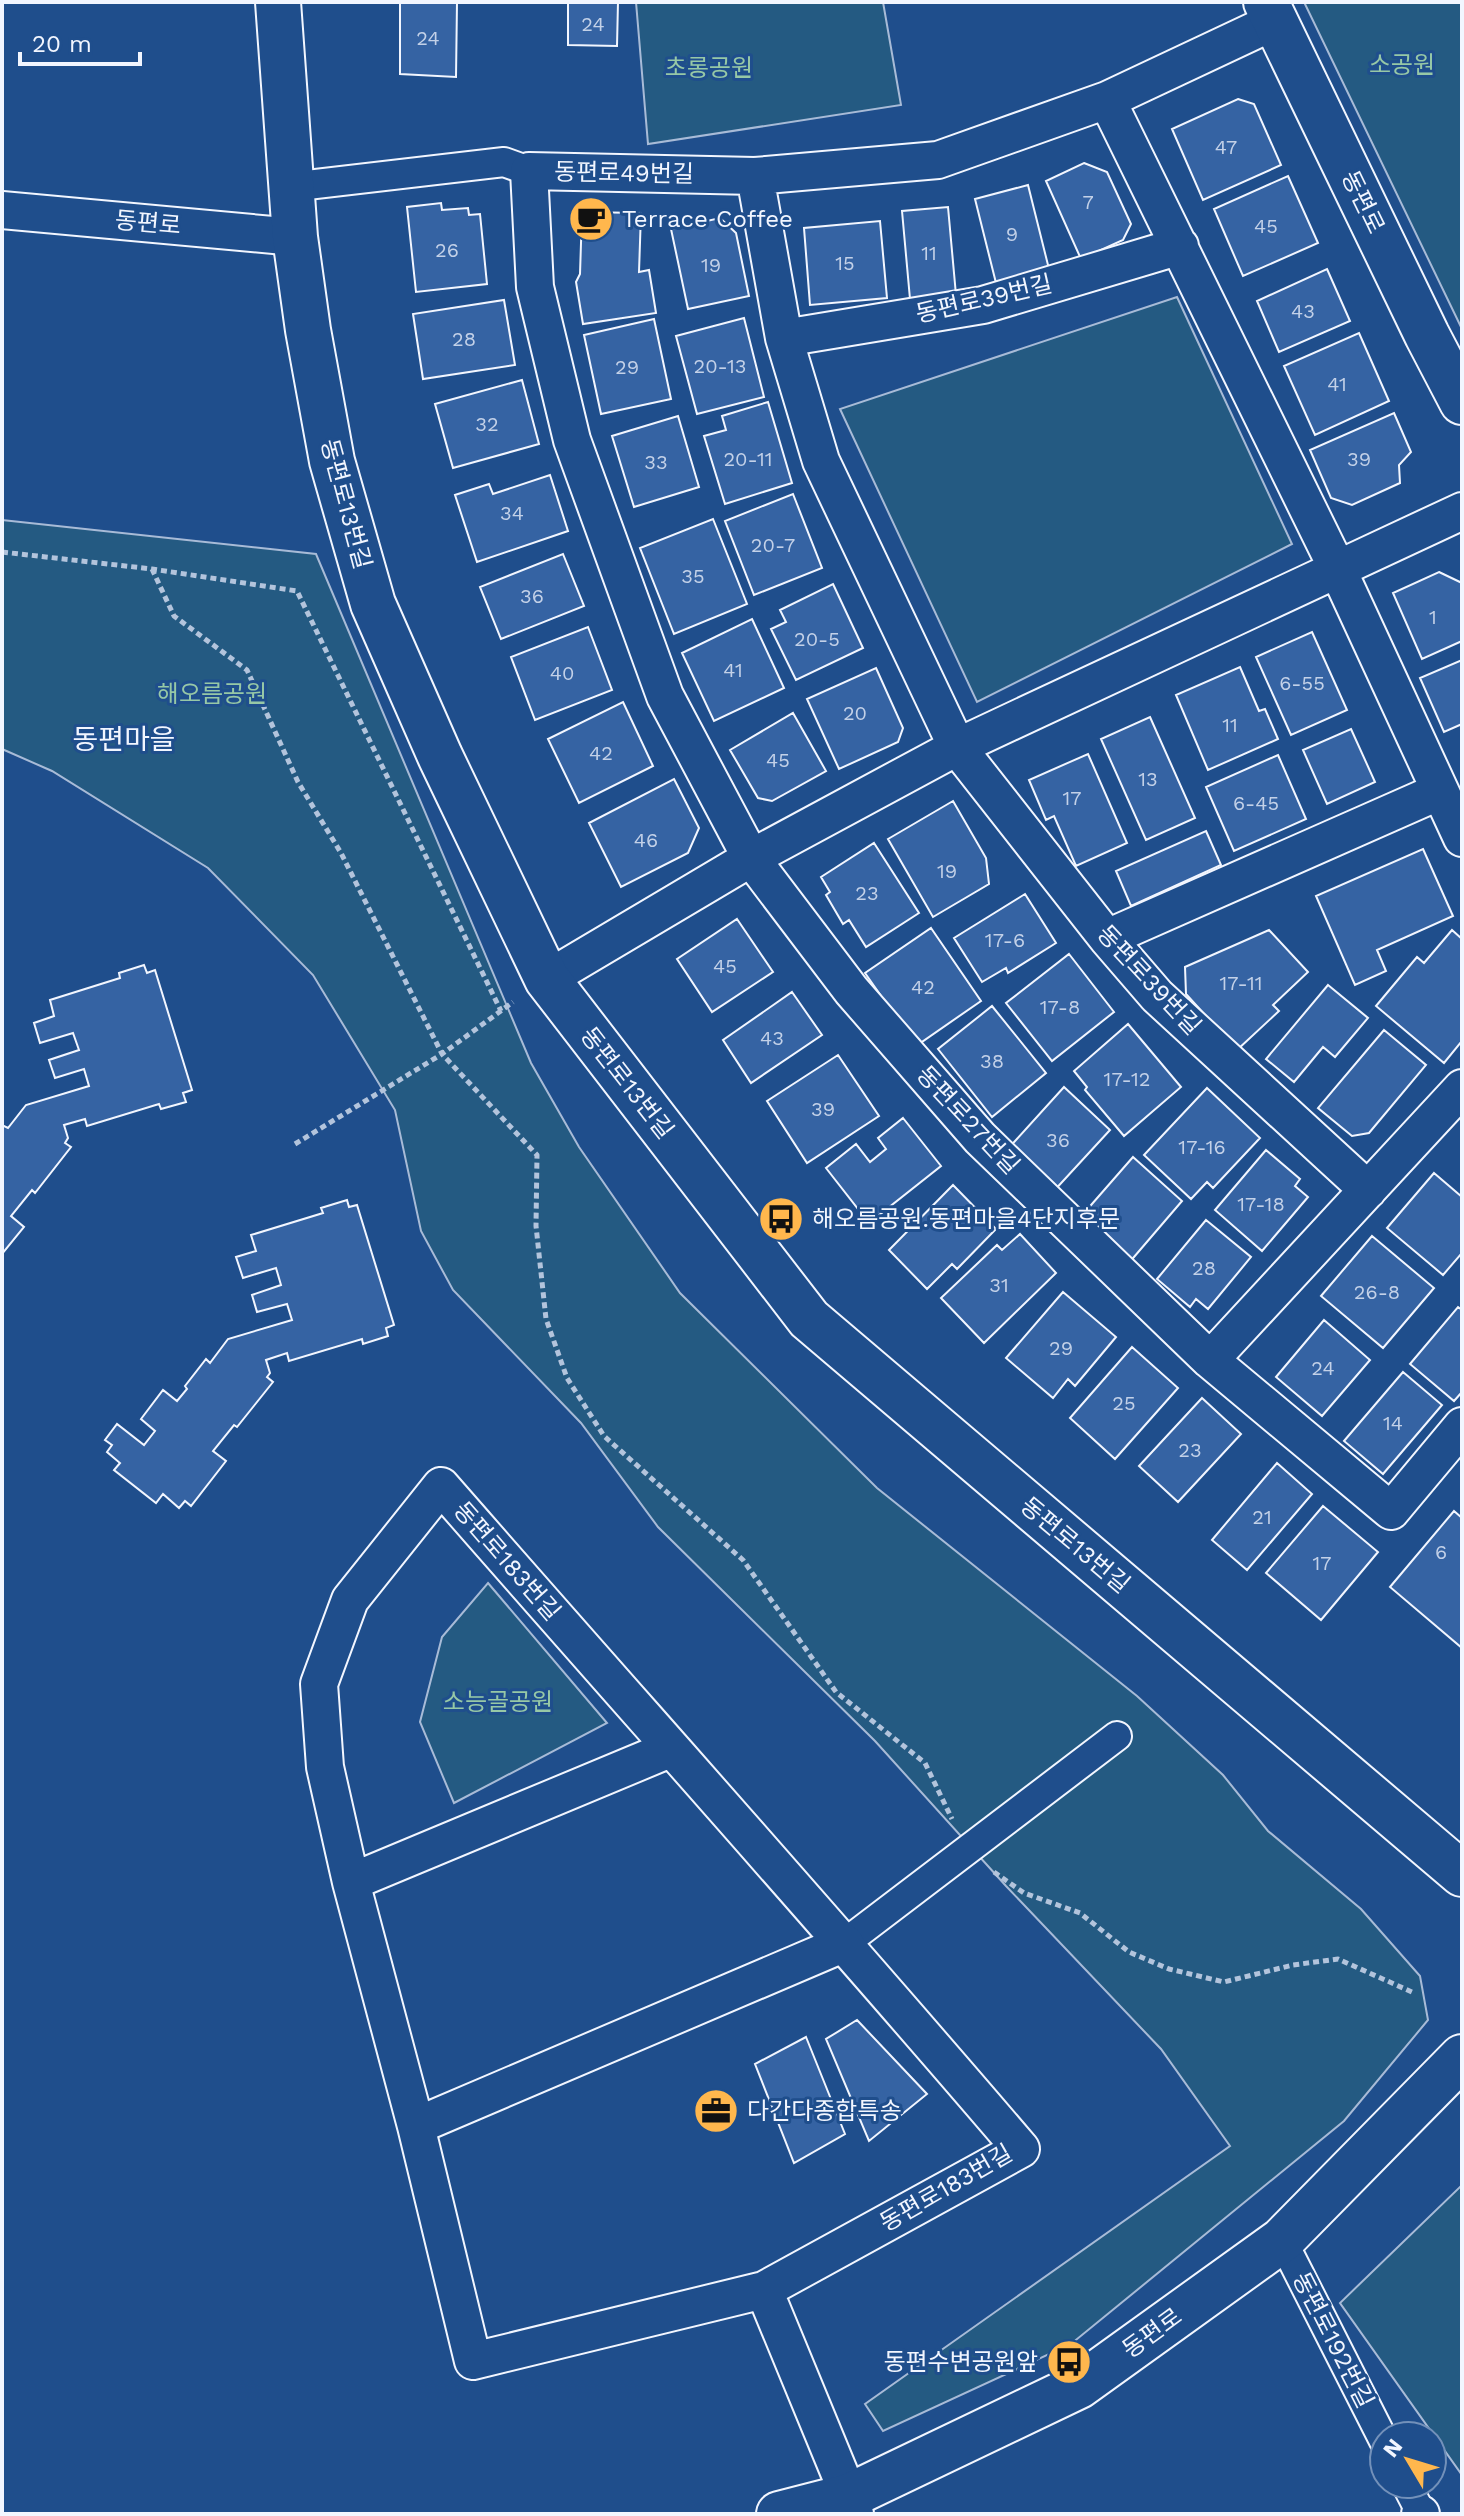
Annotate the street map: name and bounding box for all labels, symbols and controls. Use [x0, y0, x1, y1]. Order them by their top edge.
house number: 24 [581, 12, 605, 36]
scale bar [20, 16, 140, 66]
house number: 24 [416, 26, 440, 50]
text: 20 m [32, 30, 92, 58]
park label: 소공원 [1369, 51, 1435, 79]
park label: 초롱공원 [665, 54, 753, 82]
house number: 47 [1215, 135, 1237, 159]
street label: 동편로49번길 [554, 158, 694, 188]
street label: 동편로 [1336, 166, 1390, 238]
house number: 7 [1082, 190, 1094, 214]
cafe icon: Terrace Coffee [567, 195, 615, 243]
place label: Terrace Coffee [622, 205, 793, 233]
street label: 동편로 [114, 206, 182, 240]
house number: 45 [1254, 214, 1278, 238]
house number: 9 [1006, 222, 1018, 246]
house number: 26 [435, 238, 459, 262]
house number: 11 [921, 241, 937, 265]
house number: 15 [835, 251, 855, 275]
house number: 19 [701, 253, 721, 277]
street label: 동편로39번길 [913, 270, 1055, 328]
house number: 43 [1291, 299, 1315, 323]
house number: 28 [452, 327, 476, 351]
house number: 20-13 [694, 354, 746, 378]
house number: 29 [615, 355, 639, 379]
house number: 41 [1327, 372, 1347, 396]
house number: 32 [475, 412, 499, 436]
street label: 동편로13번길 [315, 436, 377, 572]
house number: 20-11 [723, 447, 773, 471]
house number: 39 [1347, 447, 1371, 471]
house number: 33 [644, 450, 668, 474]
house number: 34 [500, 501, 524, 525]
house number: 20-7 [751, 533, 795, 557]
house number: 35 [681, 564, 705, 588]
house number: 36 [520, 584, 544, 608]
house number: 1 [1429, 605, 1437, 629]
house number: 20-5 [794, 627, 840, 651]
house number: 41 [723, 658, 743, 682]
house number: 40 [550, 661, 574, 685]
house number: 6-55 [1279, 671, 1325, 695]
park label: 해오름공원 [157, 680, 267, 708]
house number: 20 [843, 701, 867, 725]
house number: 11 [1222, 713, 1238, 737]
district label: 동편마을 [72, 723, 176, 756]
house number: 42 [589, 741, 613, 765]
house number: 45 [766, 748, 790, 772]
house number: 13 [1138, 767, 1158, 791]
house number: 17 [1062, 786, 1082, 810]
house number: 6-45 [1233, 791, 1279, 815]
house number: 46 [634, 828, 658, 852]
house number: 19 [937, 859, 957, 883]
house number: 23 [855, 881, 879, 905]
street label: 동편로39번길 [1091, 920, 1207, 1040]
house number: 17-6 [985, 928, 1025, 952]
house number: 45 [713, 954, 737, 978]
house number: 17-11 [1220, 971, 1262, 995]
house number: 42 [911, 975, 935, 999]
house number: 17-8 [1040, 995, 1080, 1019]
street label: 동편로13번길 [575, 1022, 679, 1144]
house number: 43 [760, 1026, 784, 1050]
house number: 38 [980, 1049, 1004, 1073]
street label: 동편로27번길 [911, 1060, 1025, 1180]
house number: 17-12 [1104, 1067, 1150, 1091]
house number: 39 [811, 1097, 835, 1121]
house number: 36 [1046, 1128, 1070, 1152]
house number: 17-16 [1178, 1135, 1226, 1159]
house number: 17-18 [1237, 1192, 1285, 1216]
bus stop icon: 해오름공원.동편마을4단지후문 [757, 1195, 805, 1243]
place label: 해오름공원.동편마을4단지후문 [812, 1205, 1120, 1233]
house number: 28 [1192, 1256, 1216, 1280]
house number: 31 [989, 1273, 1009, 1297]
house number: 26-8 [1354, 1280, 1400, 1304]
house number: 29 [1049, 1336, 1073, 1360]
house number: 24 [1311, 1356, 1335, 1380]
house number: 25 [1112, 1391, 1136, 1415]
house number: 14 [1383, 1411, 1403, 1435]
house number: 23 [1178, 1438, 1202, 1462]
street label: 동편로13번길 [1015, 1491, 1135, 1599]
street label: 동편로183번길 [448, 1496, 566, 1626]
house number: 21 [1252, 1505, 1272, 1529]
house number: 6 [1435, 1540, 1447, 1564]
house number: 17 [1312, 1551, 1332, 1575]
park label: 소능골공원 [443, 1688, 553, 1716]
office icon: 다간다종합특송 [692, 2087, 740, 2135]
place label: 다간다종합특송 [747, 2097, 902, 2125]
street label: 동편로183번길 [875, 2139, 1017, 2237]
street label: 동편로192번길 [1287, 2267, 1379, 2413]
street label: 동편로 [1117, 2302, 1187, 2364]
bus stop icon: 동편수변공원앞 [1045, 2338, 1093, 2386]
place label: 동편수변공원앞 [883, 2348, 1038, 2376]
north arrow [1368, 2420, 1448, 2500]
text: N [1378, 2434, 1408, 2462]

